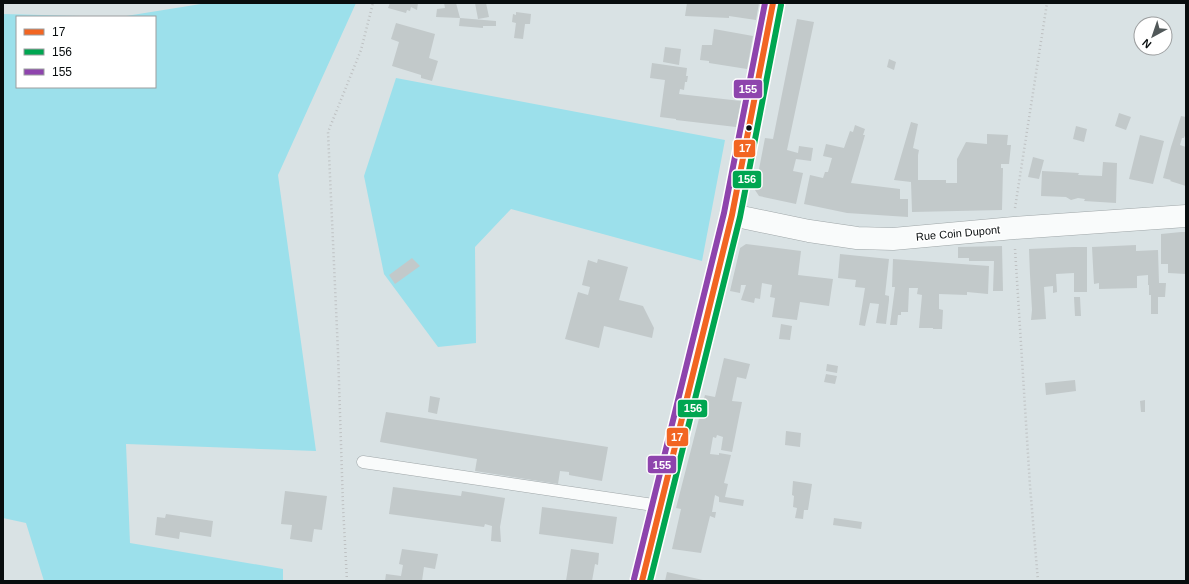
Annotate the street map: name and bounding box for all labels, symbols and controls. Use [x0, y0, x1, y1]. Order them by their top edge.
legend [16, 16, 156, 88]
north arrow [1133, 16, 1173, 56]
text: 17 [52, 25, 66, 39]
text: N [1140, 36, 1153, 51]
text: 156 [52, 45, 72, 59]
text: 155 [52, 65, 72, 79]
line badge: 155 [733, 79, 763, 99]
text: 155 [739, 83, 757, 95]
unlabelled marker [744, 123, 754, 133]
line badge: 17 [733, 139, 756, 158]
text: 17 [739, 142, 751, 154]
line badge: 156 [732, 170, 762, 189]
text: 156 [738, 173, 756, 185]
street label: Rue Coin Dupont [915, 223, 1001, 243]
line badge: 156 [677, 399, 708, 418]
text: 156 [684, 402, 702, 414]
line badge: 17 [666, 427, 689, 447]
text: 17 [671, 431, 683, 443]
line badge: 155 [647, 455, 677, 474]
text: 155 [653, 459, 671, 471]

